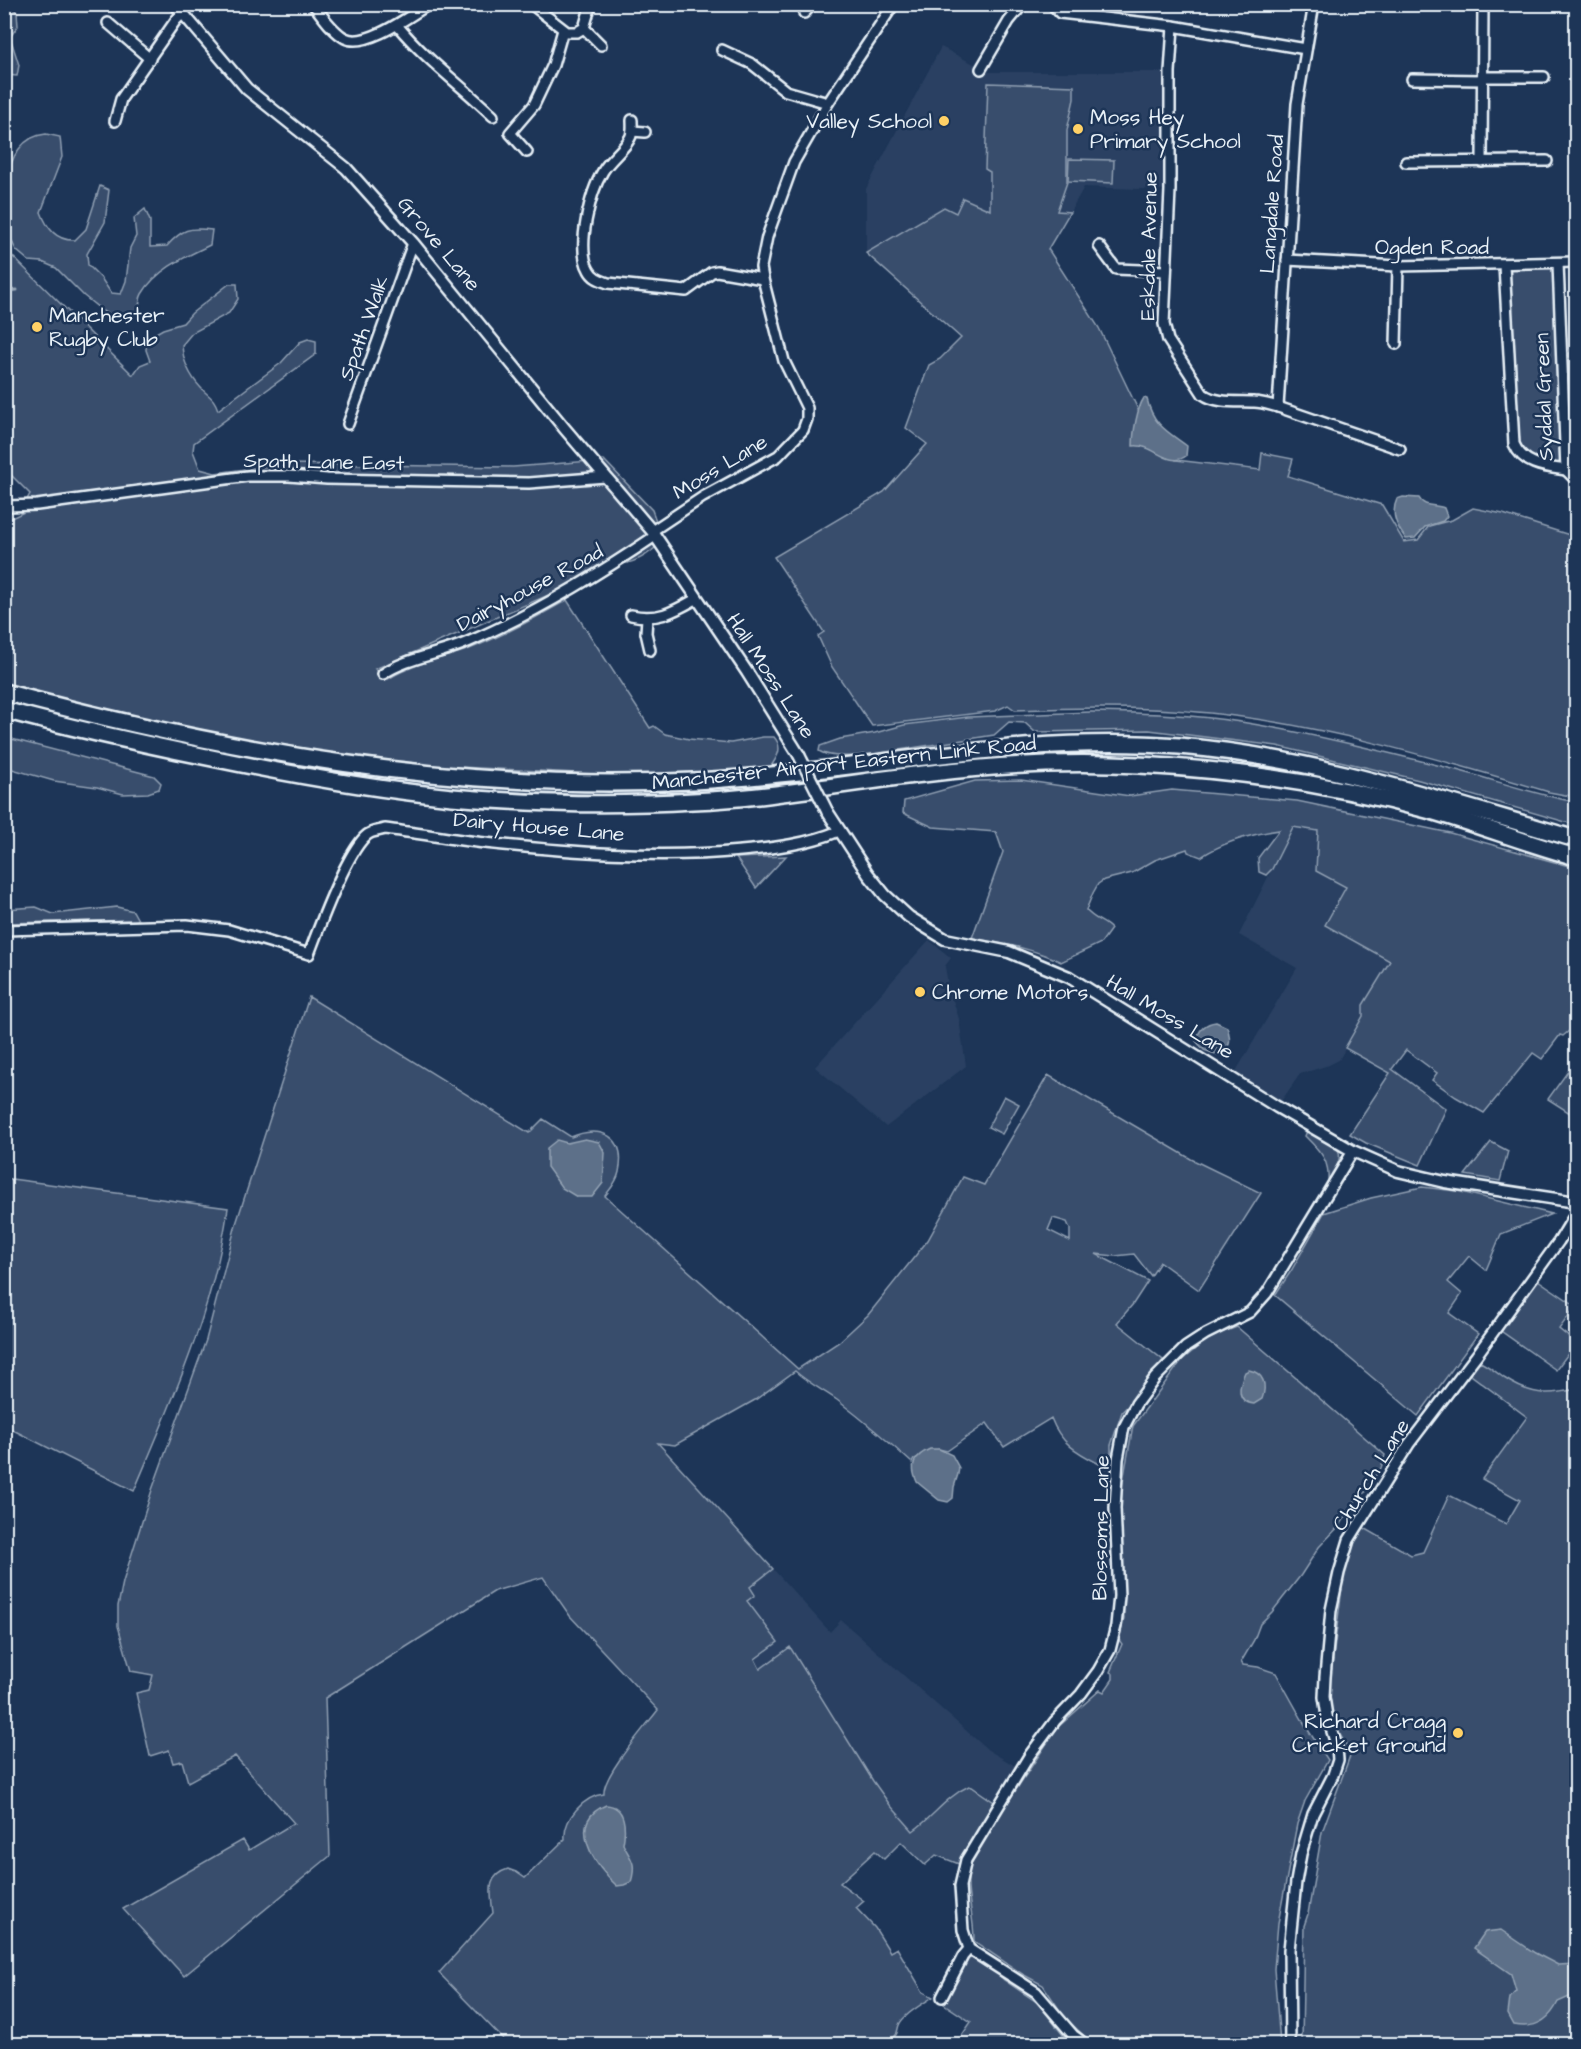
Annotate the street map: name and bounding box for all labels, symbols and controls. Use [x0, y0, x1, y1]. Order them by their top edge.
place label: Moss Hey Primary School [1090, 103, 1241, 158]
place label: Valley School [806, 107, 932, 138]
marker: Valley School [937, 114, 951, 128]
marker: Moss Hey Primary School [1071, 122, 1085, 136]
street label: Langdale Road [1253, 133, 1293, 275]
street label: Eskdale Avenue [1133, 171, 1165, 321]
street label: Grove Lane [391, 190, 487, 298]
street label: Ogden Road [1375, 233, 1489, 264]
street label: Spath Walk [332, 271, 397, 385]
place label: Manchester Rugby Club [49, 301, 165, 356]
marker: Manchester Rugby Club [30, 320, 44, 334]
street label: Syddal Green [1527, 332, 1563, 462]
street label: Moss Lane [667, 427, 773, 507]
street label: Spath Lane East [243, 446, 405, 479]
street label: Dairyhouse Road [452, 537, 609, 641]
street label: Hall Moss Lane [720, 608, 822, 744]
street label: Manchester Airport Eastern Link Road [651, 728, 1038, 799]
street label: Dairy House Lane [452, 805, 626, 851]
street label: Hall Moss Lane [1101, 967, 1239, 1067]
place label: Chrome Motors [932, 978, 1088, 1007]
marker: Chrome Motors [913, 985, 927, 999]
street label: Church Lane [1325, 1414, 1417, 1536]
street label: Blossoms Lane [1085, 1455, 1117, 1601]
place label: Richard Cragg Cricket Ground [1292, 1707, 1446, 1760]
marker: Richard Cragg Cricket Ground [1451, 1726, 1465, 1740]

